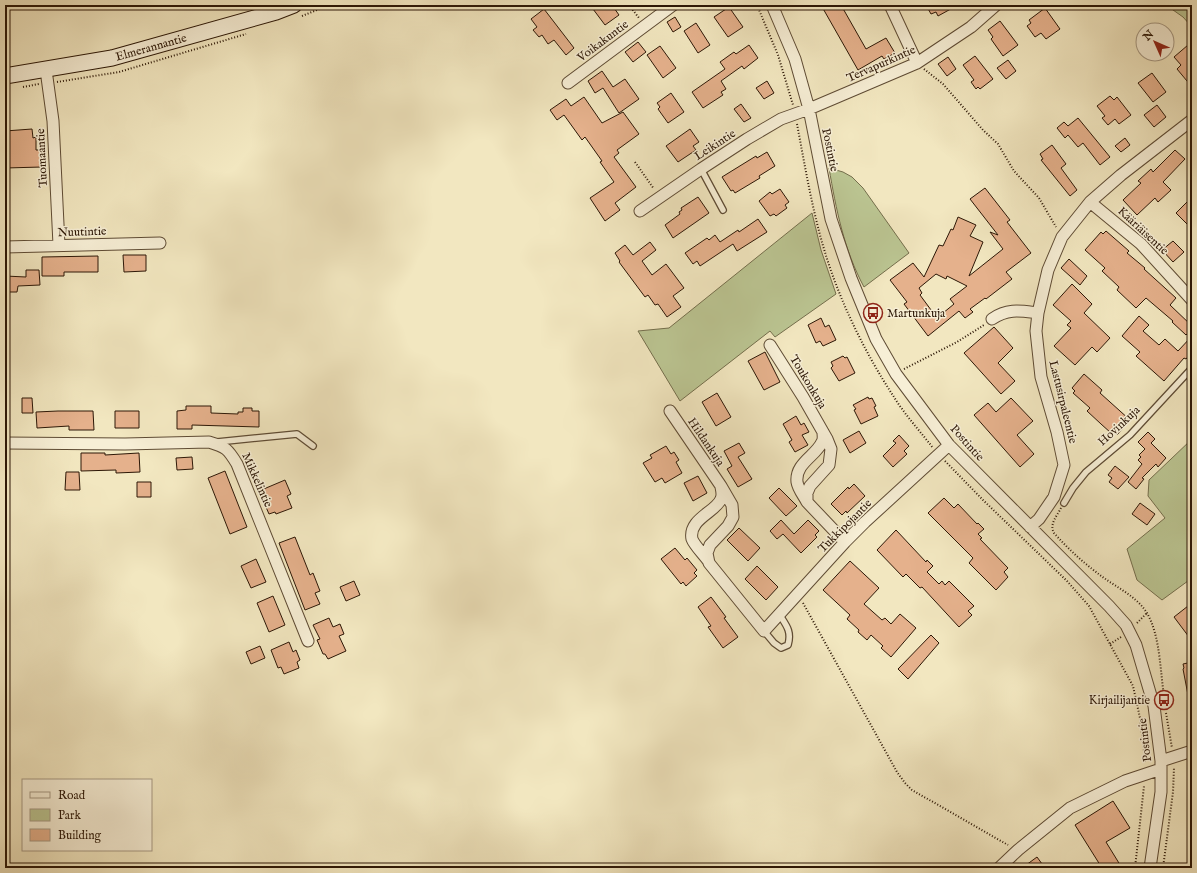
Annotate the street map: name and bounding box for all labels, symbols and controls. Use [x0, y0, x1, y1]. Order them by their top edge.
street label: Voikakuntie [574, 17, 632, 66]
north arrow [1135, 22, 1175, 62]
text: N [1140, 27, 1157, 45]
street label: Elmerannantie [114, 30, 189, 64]
street label: Tervapurkintie [844, 42, 919, 87]
street label: Leikintie [692, 126, 739, 164]
street label: Postintie [818, 127, 842, 173]
street label: Tuomaantie [33, 128, 51, 188]
street label: Kääriäisentie [1115, 204, 1172, 259]
street label: Nuutintie [57, 224, 107, 240]
bus stop icon: Martunkuja [862, 302, 884, 324]
place label: Martunkuja [887, 306, 946, 321]
street label: Toukonkuja [786, 352, 830, 412]
street label: Lastusirpaleentie [1044, 359, 1081, 446]
street label: Hovinkuja [1095, 402, 1144, 449]
street label: Hildankuja [684, 415, 728, 470]
street label: Postintie [947, 422, 988, 465]
street label: Mikkelintie [238, 450, 276, 510]
street label: Tukkipojantie [815, 496, 876, 557]
bus stop icon: Kirjailijantie [1153, 689, 1175, 711]
place label: Kirjailijantie [1089, 693, 1150, 708]
street label: Postintie [1135, 717, 1155, 763]
legend [22, 779, 152, 851]
text: Road [58, 788, 86, 803]
text: Park [58, 808, 81, 823]
text: Building [58, 828, 102, 843]

